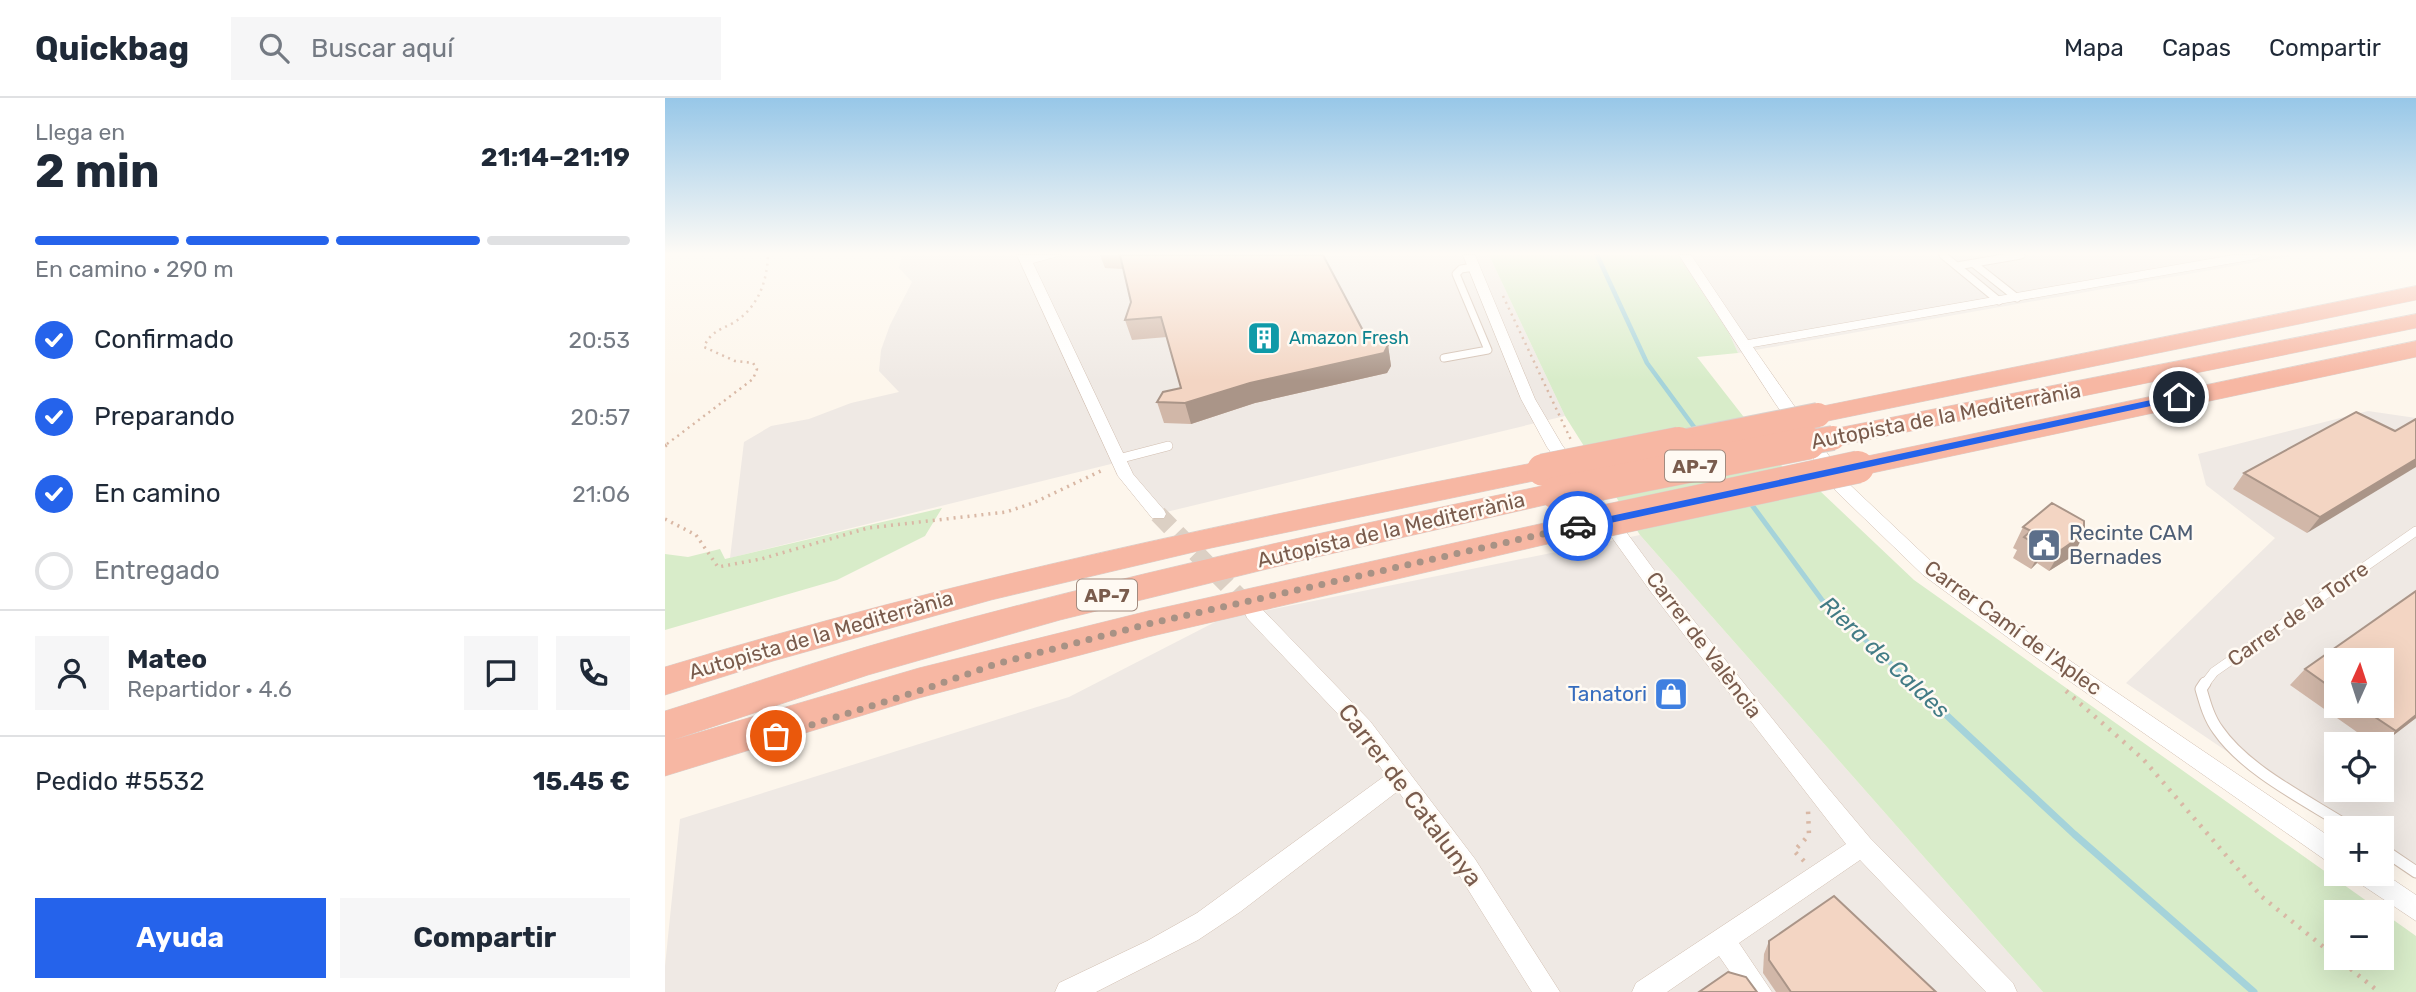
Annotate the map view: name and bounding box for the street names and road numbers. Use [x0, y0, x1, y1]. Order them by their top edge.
street label: Autopista de la Mediterrània [1809, 377, 2083, 454]
road number: AP-7 [1665, 450, 1725, 482]
street label: Autopista de la Mediterrània [1255, 487, 1527, 573]
street label: Carrer Camí de l'Aplec [1920, 555, 2107, 700]
street label: Carrer de la Torre [2222, 556, 2373, 671]
street label: Carrer de València [1641, 567, 1768, 723]
road number: AP-7 [1077, 580, 1137, 610]
street label: Autopista de la Mediterrània [686, 585, 956, 684]
street label: Carrer de Catalunya [1332, 698, 1488, 892]

